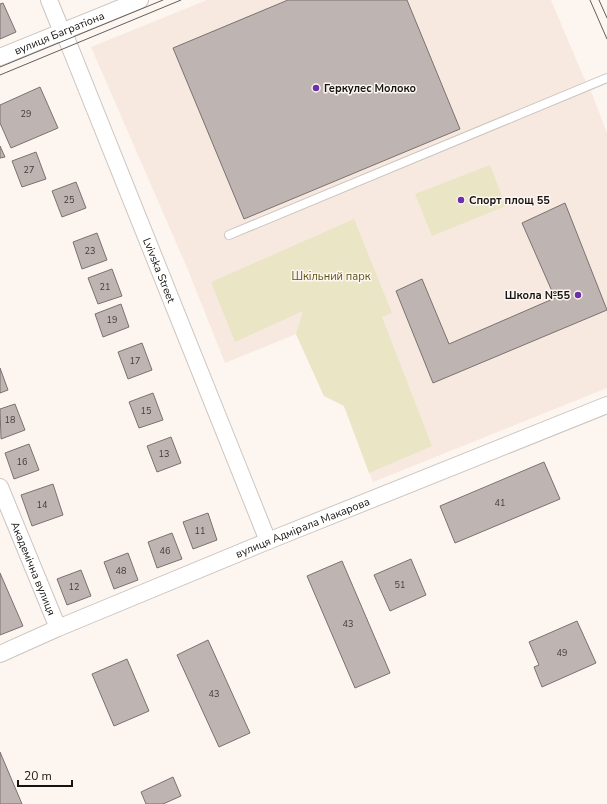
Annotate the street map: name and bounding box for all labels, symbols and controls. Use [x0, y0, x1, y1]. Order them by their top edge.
street label: вулиця Багратіона [12, 8, 107, 58]
place label: Геркулес Молоко [324, 81, 416, 96]
marker: Геркулес Молоко [311, 83, 321, 93]
house number: 29 [21, 108, 31, 120]
house number: 27 [24, 164, 34, 176]
place label: Спорт площ 55 [469, 193, 550, 208]
house number: 25 [64, 194, 74, 206]
marker: Спорт площ 55 [456, 195, 466, 205]
street label: Lvivska Street [140, 235, 179, 305]
house number: 23 [85, 245, 95, 257]
park label: Шкільний парк [291, 269, 371, 284]
house number: 21 [100, 281, 110, 293]
place label: Школа №55 [505, 288, 570, 303]
marker: Школа №55 [573, 290, 583, 300]
house number: 19 [107, 314, 117, 326]
house number: 17 [130, 355, 140, 367]
house number: 15 [141, 405, 151, 417]
house number: 18 [5, 414, 15, 426]
house number: 13 [159, 448, 169, 460]
house number: 16 [17, 456, 27, 468]
street label: вулиця Адмірала Макарова [233, 493, 372, 561]
house number: 41 [495, 497, 505, 509]
house number: 14 [37, 499, 48, 511]
street label: Академічна вулиця [7, 519, 60, 618]
house number: 11 [195, 525, 205, 537]
house number: 46 [160, 545, 170, 557]
house number: 48 [116, 565, 126, 577]
house number: 51 [395, 579, 405, 591]
house number: 12 [69, 581, 79, 593]
house number: 43 [343, 618, 353, 630]
house number: 49 [557, 647, 567, 659]
house number: 43 [209, 688, 219, 700]
scale bar [18, 762, 72, 788]
text: 20 m [24, 768, 52, 784]

